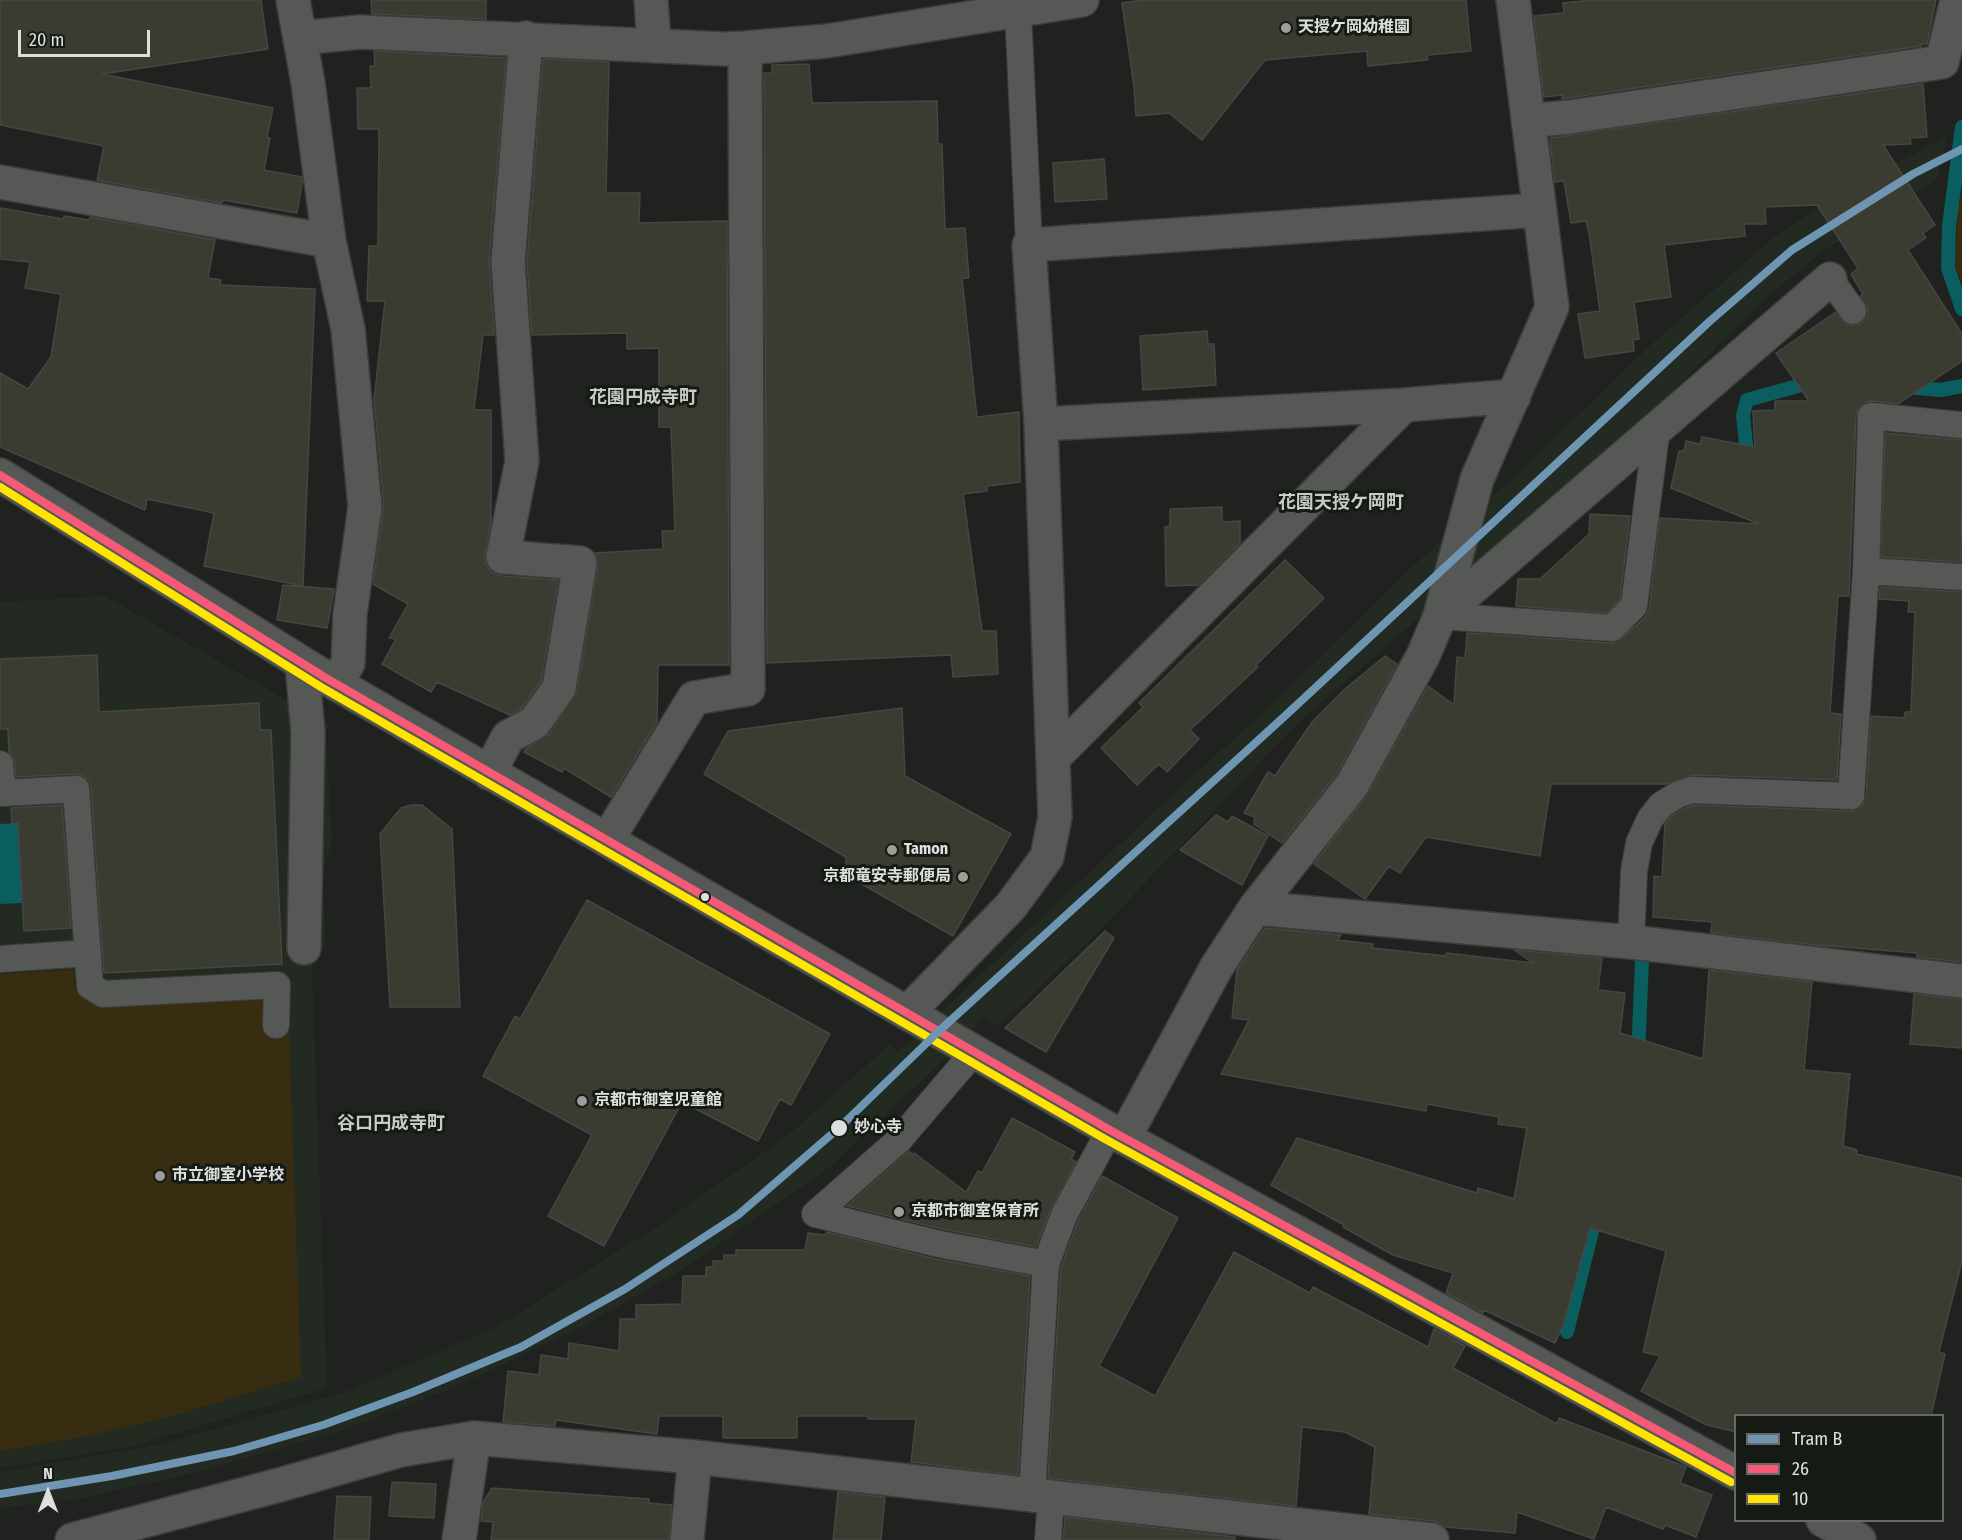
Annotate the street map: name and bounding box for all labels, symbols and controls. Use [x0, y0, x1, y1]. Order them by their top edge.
scale bar [21, 18, 153, 56]
place label: 天授ケ岡幼稚園 [1298, 18, 1410, 38]
marker: 天授ケ岡幼稚園 [1279, 21, 1293, 35]
text: 20 m [29, 29, 64, 51]
district label: 花園円成寺町 [589, 387, 697, 409]
district label: 花園天授ケ岡町 [1278, 492, 1404, 514]
place label: Tamon [904, 840, 948, 860]
marker: Tamon [885, 843, 899, 857]
place label: 京都竜安寺郵便局 [823, 867, 951, 887]
marker: 京都竜安寺郵便局 [956, 870, 970, 884]
unlabelled marker [699, 891, 711, 903]
place label: 京都市御室児童館 [594, 1091, 722, 1111]
marker: 京都市御室児童館 [575, 1094, 589, 1108]
district label: 谷口円成寺町 [337, 1113, 445, 1135]
marker: 妙心寺 [829, 1118, 849, 1138]
place label: 妙心寺 [854, 1118, 902, 1138]
place label: 市立御室小学校 [172, 1166, 284, 1186]
marker: 市立御室小学校 [153, 1169, 167, 1183]
place label: 京都市御室保育所 [911, 1202, 1039, 1222]
marker: 京都市御室保育所 [892, 1205, 906, 1219]
legend [1734, 1414, 1944, 1522]
text: Tram B [1792, 1428, 1842, 1450]
text: 26 [1792, 1458, 1809, 1480]
north arrow [18, 1462, 78, 1522]
text: N [43, 1464, 53, 1483]
text: 10 [1792, 1488, 1808, 1510]

